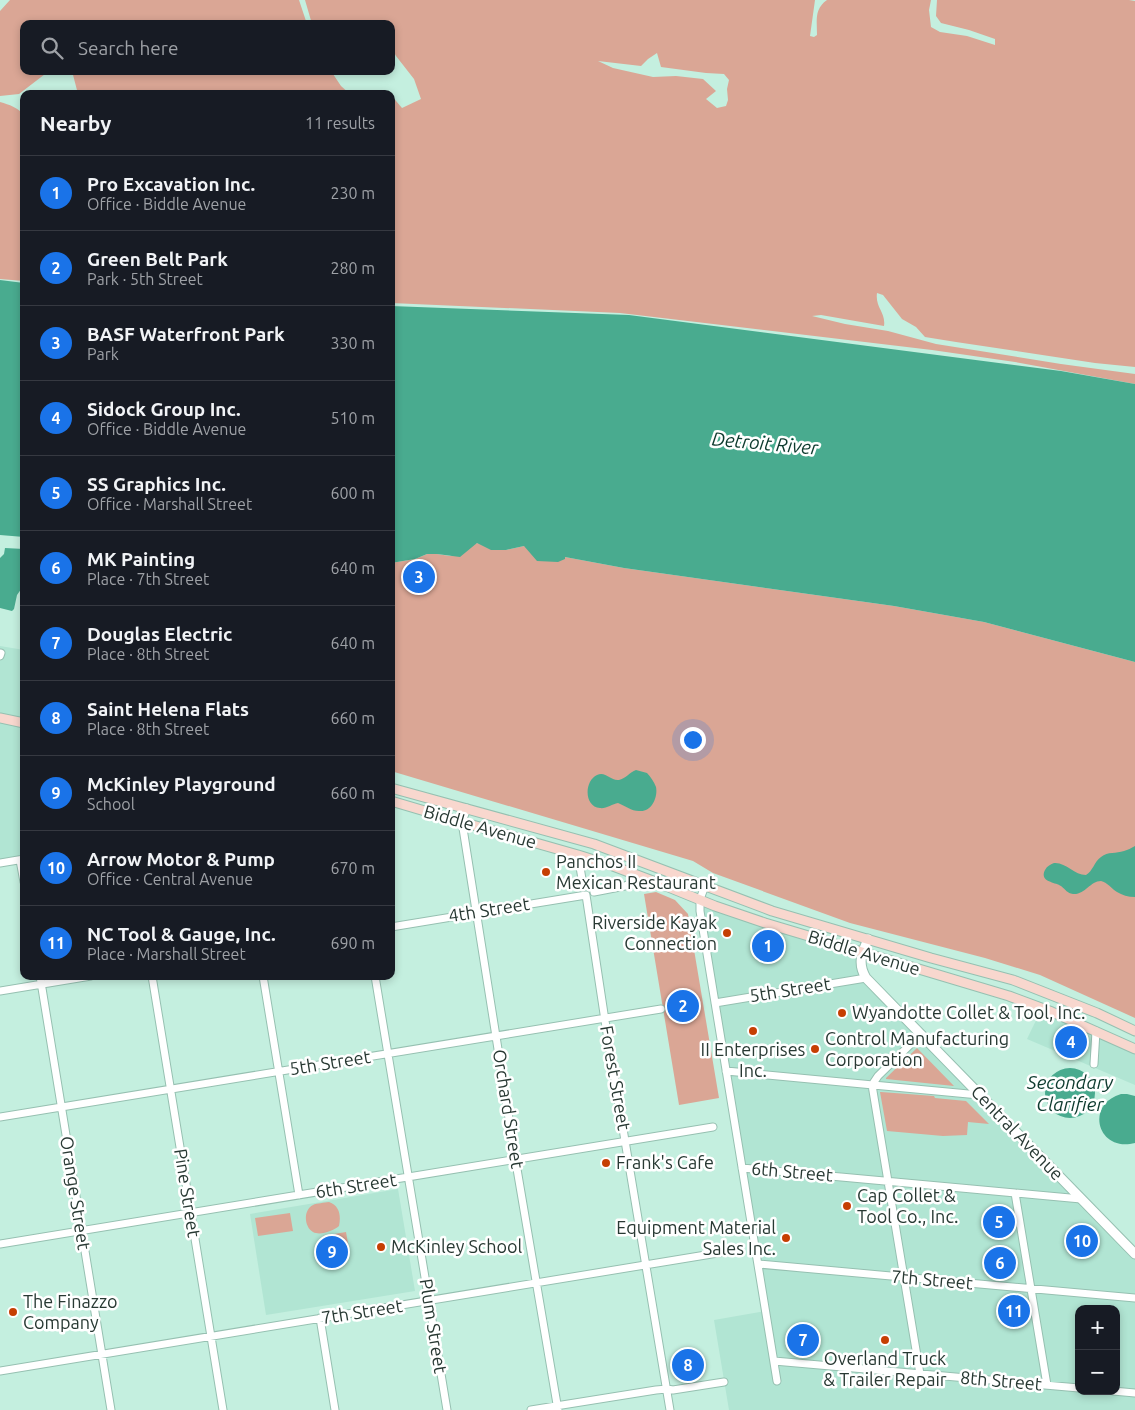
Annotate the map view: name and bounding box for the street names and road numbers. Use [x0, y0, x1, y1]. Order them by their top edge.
street label: Biddle Avenue [422, 800, 539, 852]
street label: 4th Street [447, 893, 531, 925]
street label: Biddle Avenue [806, 925, 923, 979]
street label: 5th Street [748, 973, 832, 1005]
street label: Forest Street [597, 1024, 635, 1132]
street label: 5th Street [288, 1046, 372, 1078]
street label: Orchard Street [490, 1048, 528, 1170]
street label: Central Avenue [968, 1081, 1068, 1184]
street label: Orange Street [57, 1135, 95, 1251]
street label: Pine Street [171, 1147, 205, 1239]
street label: 6th Street [750, 1157, 834, 1185]
street label: 6th Street [314, 1169, 398, 1201]
street label: 7th Street [890, 1265, 974, 1293]
street label: Plum Street [417, 1277, 451, 1375]
street label: 7th Street [320, 1295, 404, 1327]
street label: 8th Street [959, 1366, 1043, 1394]

